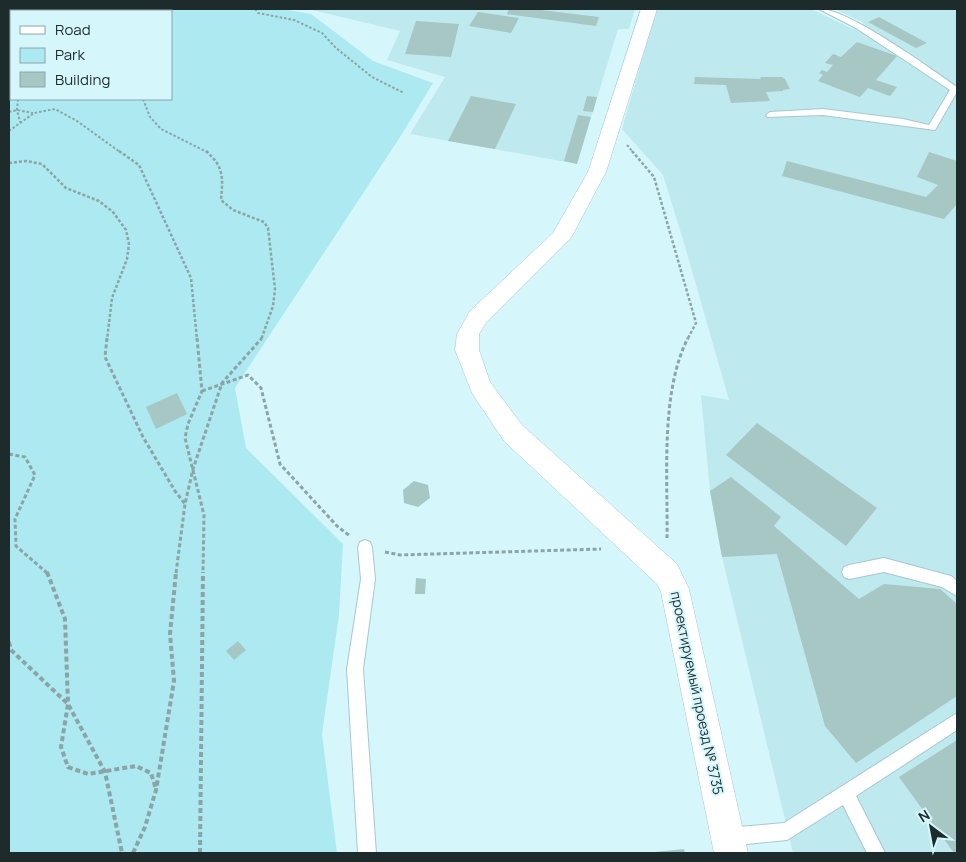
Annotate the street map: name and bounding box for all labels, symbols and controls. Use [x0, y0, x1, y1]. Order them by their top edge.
legend [10, 10, 172, 100]
text: Road [55, 19, 91, 40]
text: Park [55, 44, 85, 65]
text: Building [55, 69, 110, 90]
street label: проектируемый проезд № 3735 [667, 589, 728, 796]
north arrow [906, 802, 956, 852]
text: N [915, 805, 933, 826]

